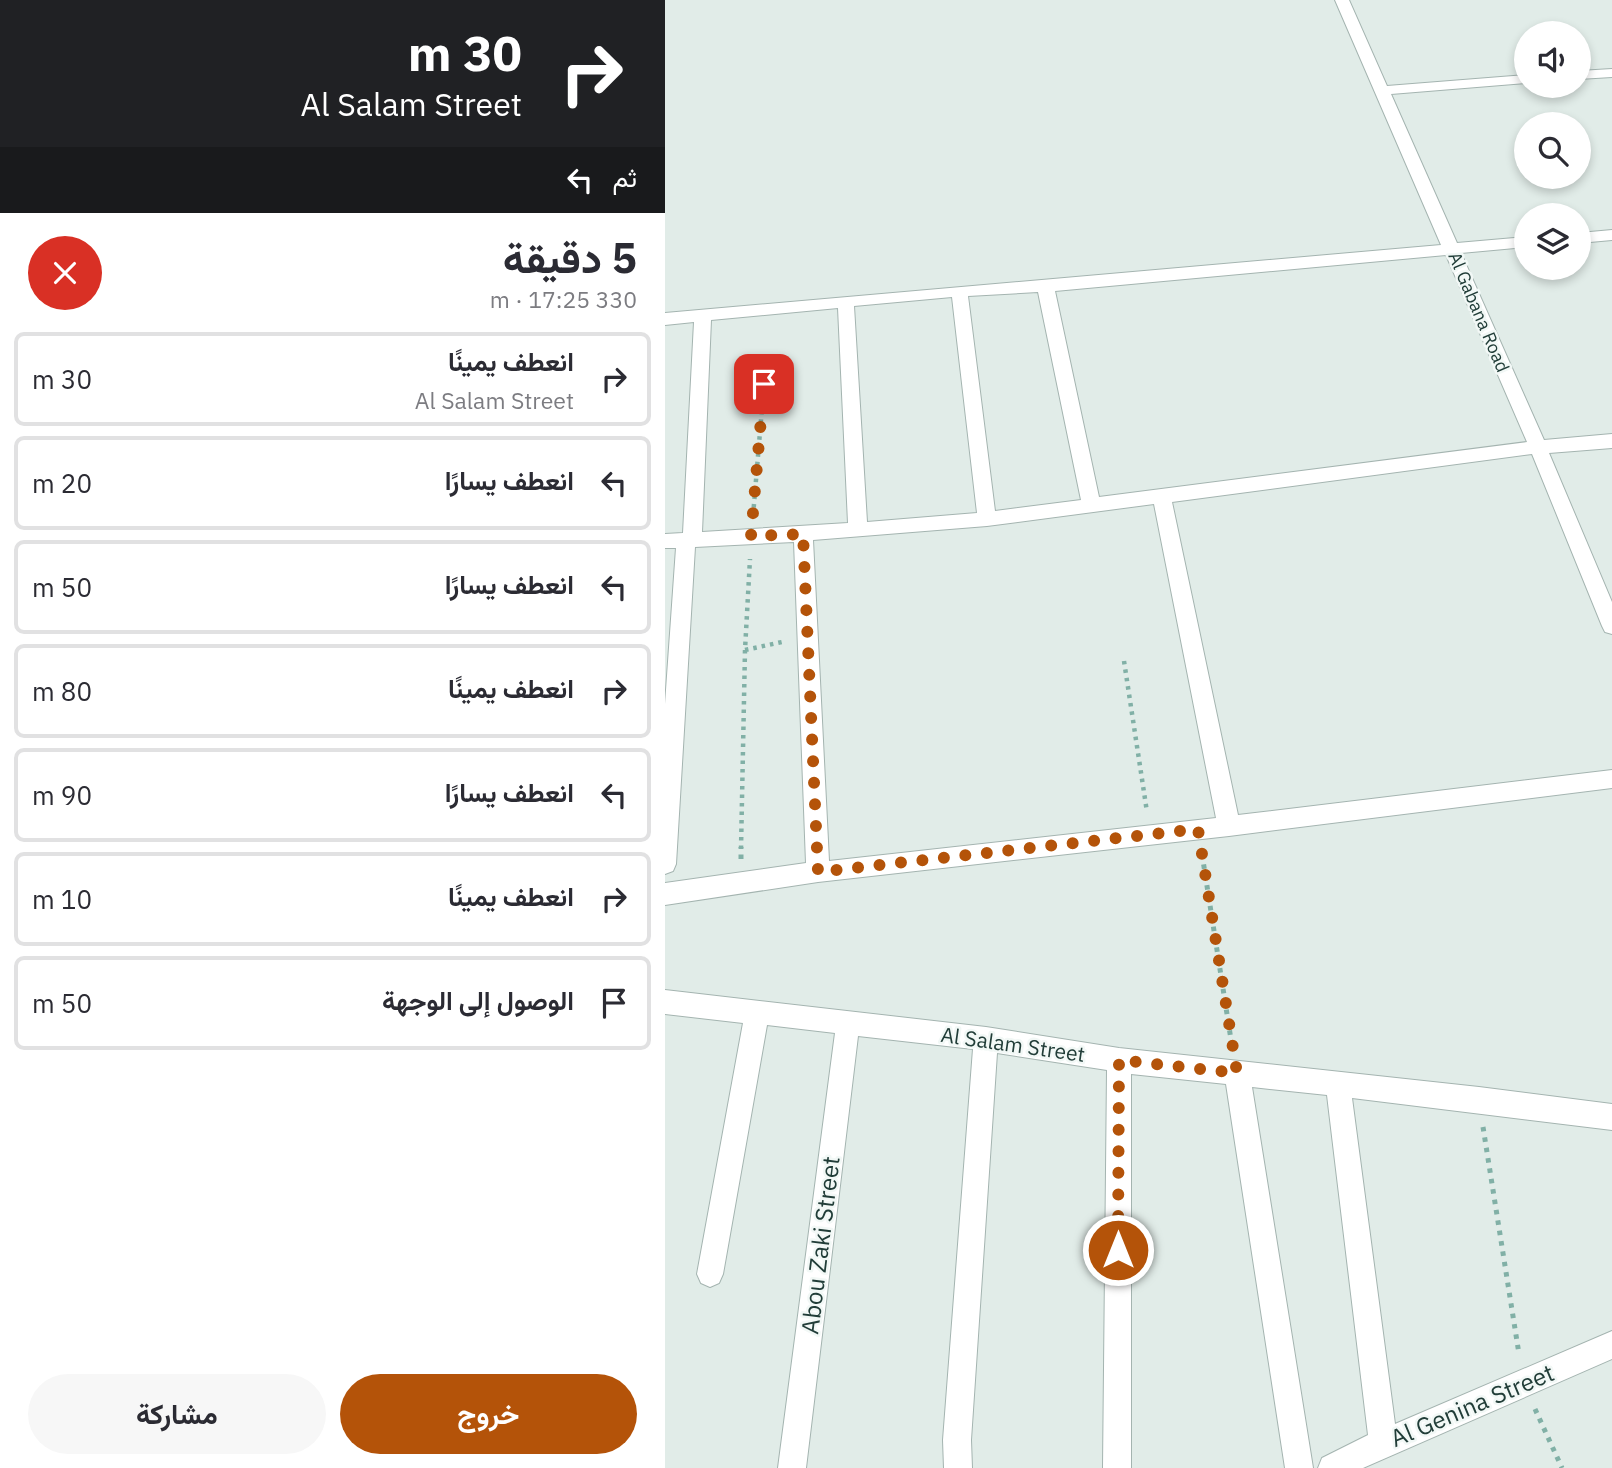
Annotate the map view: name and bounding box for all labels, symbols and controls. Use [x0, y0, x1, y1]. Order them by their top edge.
text: 30 m [408, 21, 522, 84]
map controls [1514, 21, 1591, 280]
button: sound [1514, 21, 1591, 98]
icon: right [546, 28, 637, 119]
text: Al Salam Street [300, 83, 522, 125]
button: search [1514, 112, 1591, 189]
text: ثم [613, 160, 637, 194]
icon: left [561, 161, 599, 199]
button: layers [1514, 203, 1591, 280]
text: 5 دقيقة [503, 230, 637, 285]
button: close [28, 236, 102, 310]
street label: Al Gabana Road [1443, 248, 1515, 376]
text: 330 m · 17:25 [490, 284, 637, 314]
text: انعطف يمينًا [448, 344, 574, 378]
pin [734, 354, 794, 414]
icon: right [595, 360, 633, 398]
text: 30 m [32, 362, 92, 396]
icon: arrive [745, 365, 783, 403]
text: Al Salam Street [415, 385, 574, 415]
text: انعطف يسارًا [445, 463, 574, 497]
icon: left [595, 464, 633, 502]
text: 20 m [32, 466, 92, 500]
text: انعطف يسارًا [445, 567, 574, 601]
icon: left [595, 568, 633, 606]
text: 50 m [32, 570, 92, 604]
text: انعطف يمينًا [448, 671, 574, 705]
icon: right [595, 672, 633, 710]
text: 80 m [32, 674, 92, 708]
text: انعطف يسارًا [445, 775, 574, 809]
icon: left [595, 776, 633, 814]
text: 90 m [32, 778, 92, 812]
text: انعطف يمينًا [448, 879, 574, 913]
icon: right [595, 880, 633, 918]
text: 10 m [32, 882, 92, 916]
text: الوصول إلى الوجهة [382, 983, 574, 1017]
icon: arrive [595, 984, 633, 1022]
text: 50 m [32, 986, 92, 1020]
street label: Al Salam Street [939, 1020, 1087, 1068]
street label: Abou Zaki Street [793, 1154, 847, 1336]
position arrow [1081, 1213, 1155, 1287]
street label: Al Genina Street [1385, 1356, 1559, 1454]
button: مشاركة [28, 1374, 326, 1454]
button: خروج [340, 1374, 637, 1454]

